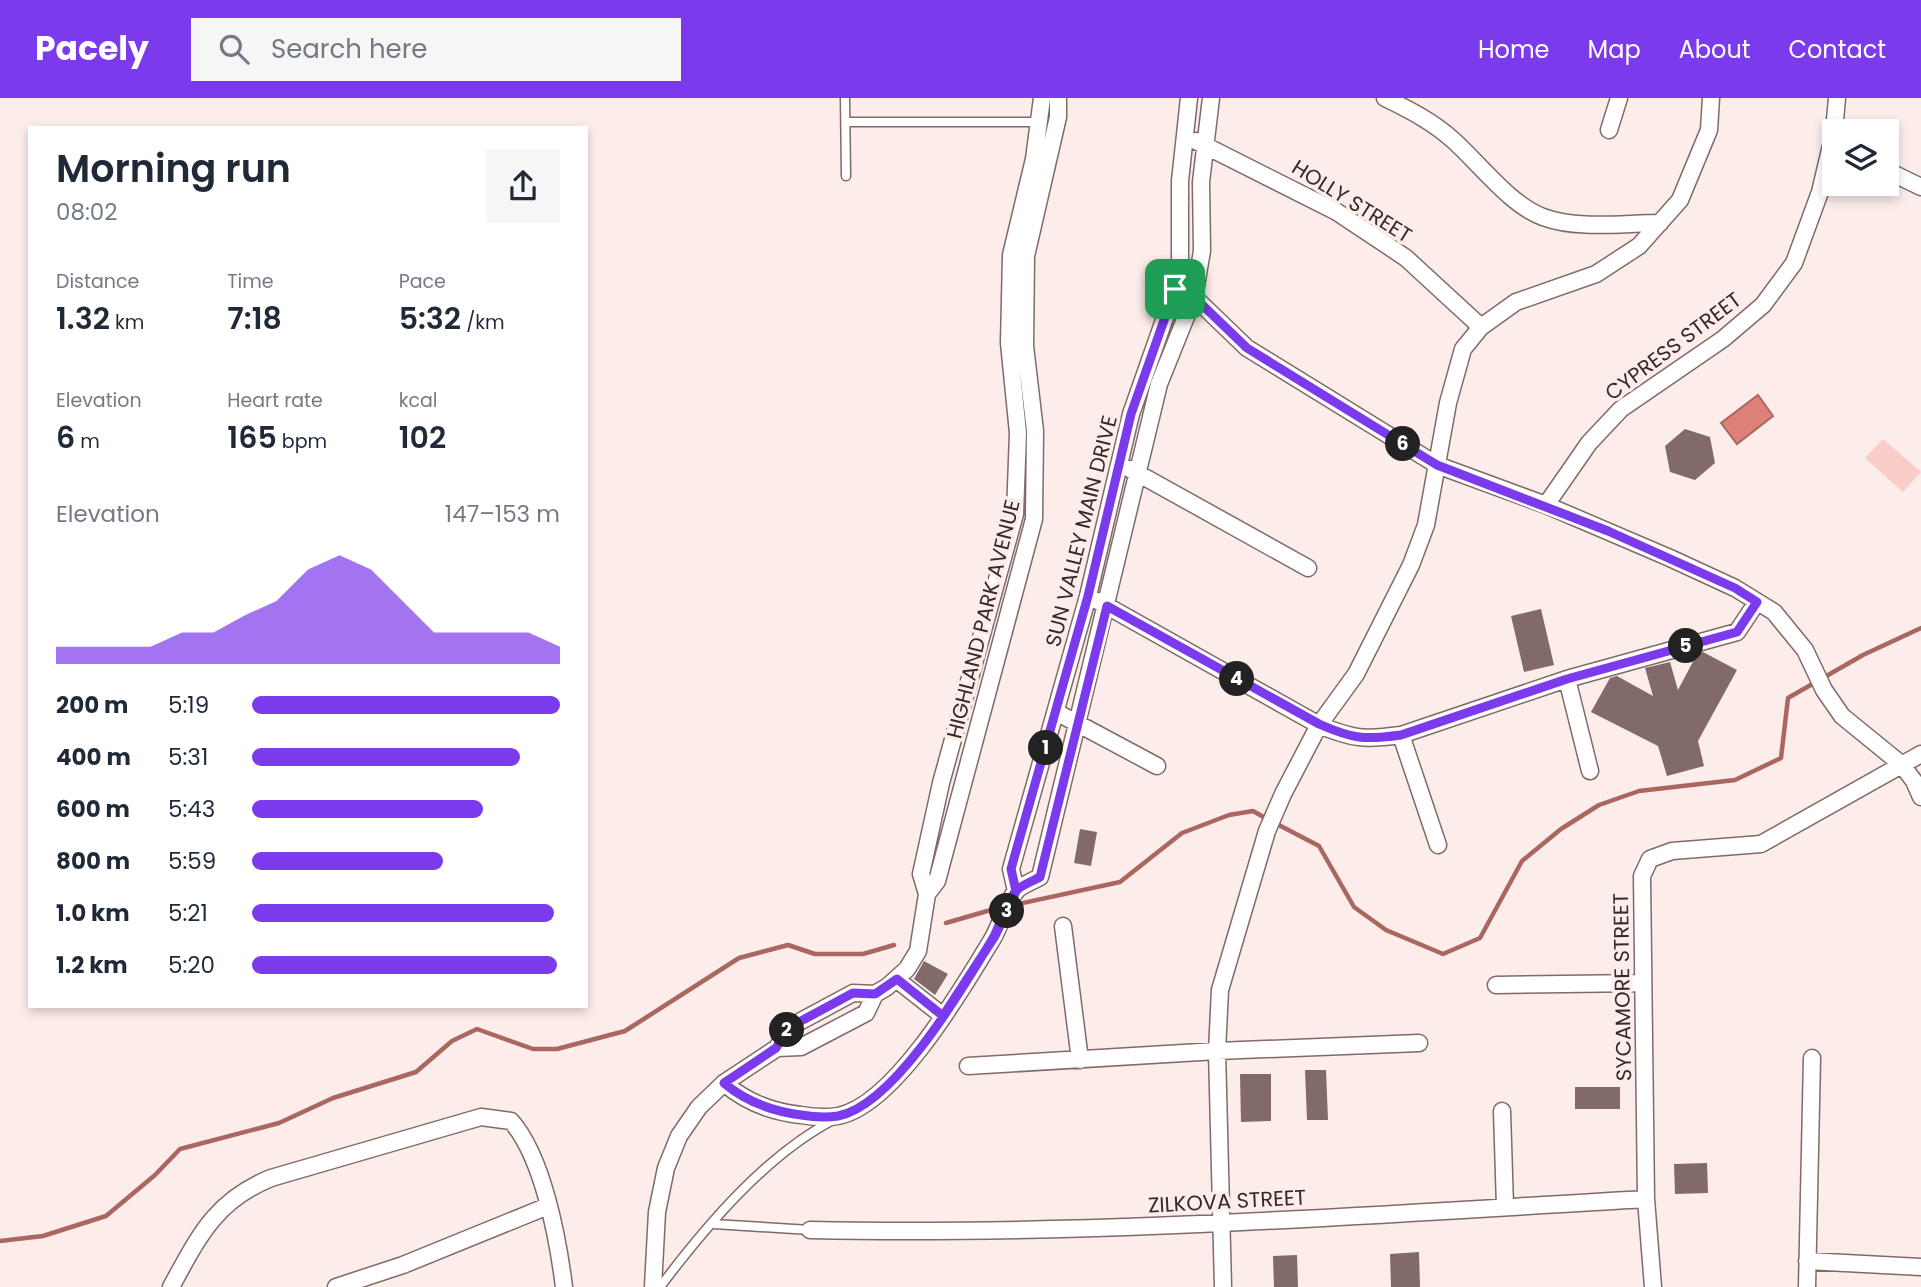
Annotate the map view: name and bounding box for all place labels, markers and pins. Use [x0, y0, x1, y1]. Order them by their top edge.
pin [1145, 259, 1205, 319]
pin: 6 [1386, 426, 1420, 462]
pin: 5 [1668, 628, 1704, 664]
pin: 4 [1220, 662, 1254, 696]
pin: 1 [1028, 730, 1064, 766]
pin: 3 [990, 894, 1024, 928]
pin: 2 [770, 1012, 804, 1048]

